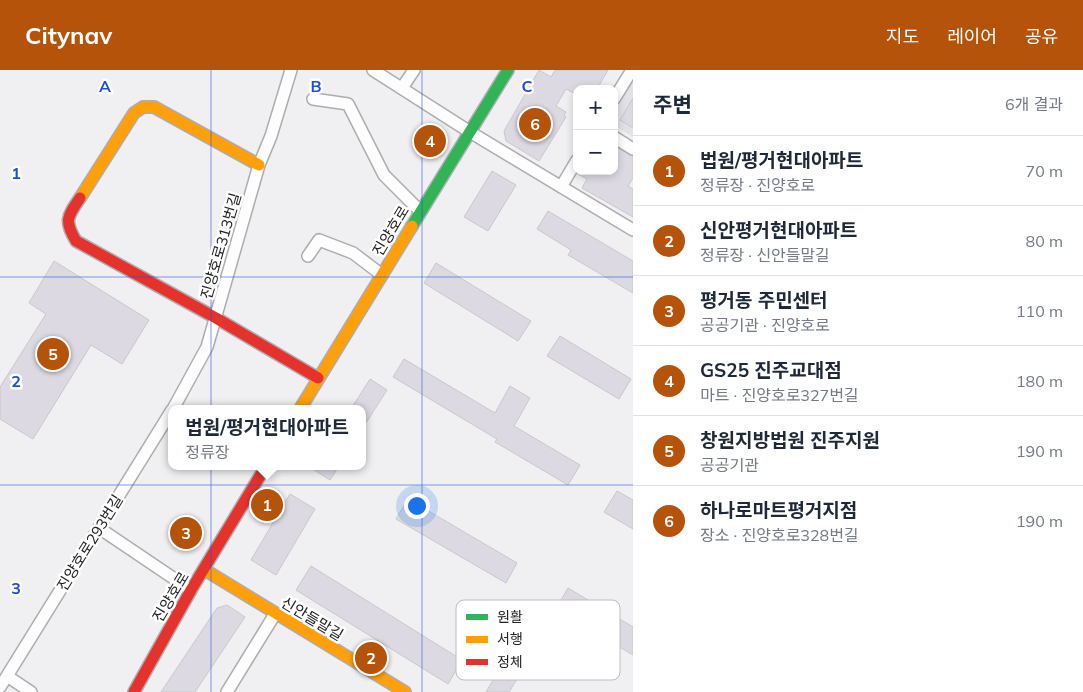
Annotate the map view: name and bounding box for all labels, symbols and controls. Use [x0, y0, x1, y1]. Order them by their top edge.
text: Citynav [25, 20, 112, 50]
text: 지도 [886, 25, 919, 48]
text: 레이어 [947, 25, 997, 48]
text: 공유 [1025, 25, 1058, 48]
text: A [99, 76, 111, 96]
text: B [310, 76, 322, 96]
text: C [522, 76, 533, 96]
map controls [573, 85, 618, 175]
button: + [573, 85, 618, 130]
text: 주변 [653, 91, 692, 117]
text: 6개 결과 [1005, 94, 1063, 114]
pin: 6 [519, 105, 551, 143]
pin: 4 [414, 122, 446, 160]
button: − [573, 130, 618, 175]
text: 법원/평거현대아파트 [700, 148, 863, 172]
text: 1 [664, 161, 674, 181]
text: 70 m [1026, 161, 1063, 181]
text: 1 [11, 163, 21, 183]
text: 정류장 · 진양호로 [700, 175, 815, 195]
street label: 진양호로313번길 [196, 190, 245, 301]
street label: 진양호로 [368, 202, 413, 259]
text: 신안평거현대아파트 [700, 218, 857, 242]
text: 2 [664, 231, 674, 251]
text: 80 m [1026, 231, 1063, 251]
text: 정류장 · 신안들말길 [700, 245, 830, 265]
text: 평거동 주민센터 [700, 288, 828, 312]
text: 3 [664, 301, 674, 321]
text: 110 m [1016, 301, 1063, 321]
text: 공공기관 · 진양호로 [700, 315, 830, 335]
pin: 5 [37, 335, 69, 373]
text: GS25 진주교대점 [700, 358, 842, 382]
text: 2 [11, 371, 21, 391]
text: 4 [664, 371, 674, 391]
text: 180 m [1016, 371, 1063, 391]
text: 마트 · 진양호로327번길 [700, 385, 859, 405]
popup [168, 405, 366, 470]
text: 법원/평거현대아파트 [185, 415, 349, 439]
text: 창원지방법원 진주지원 [700, 428, 880, 452]
text: 5 [664, 441, 674, 461]
text: 190 m [1016, 441, 1063, 461]
text: 정류장 [185, 442, 230, 462]
text: 공공기관 [700, 455, 759, 475]
pin: 1 [251, 486, 283, 524]
street label: 진양호로293번길 [52, 491, 127, 594]
your location [404, 493, 430, 519]
text: 하나로마트평거지점 [700, 498, 857, 522]
text: 6 [664, 511, 674, 531]
text: 190 m [1016, 511, 1063, 531]
pin: 3 [170, 514, 202, 552]
text: 장소 · 진양호로328번길 [700, 525, 859, 545]
street label: 진양호로 [148, 568, 193, 625]
text: 3 [11, 578, 21, 598]
street label: 신안들말길 [278, 593, 347, 644]
legend [456, 600, 620, 680]
text: 원활 [497, 608, 523, 626]
text: 서행 [497, 630, 523, 648]
pin: 2 [355, 639, 387, 677]
text: 정체 [497, 653, 523, 671]

